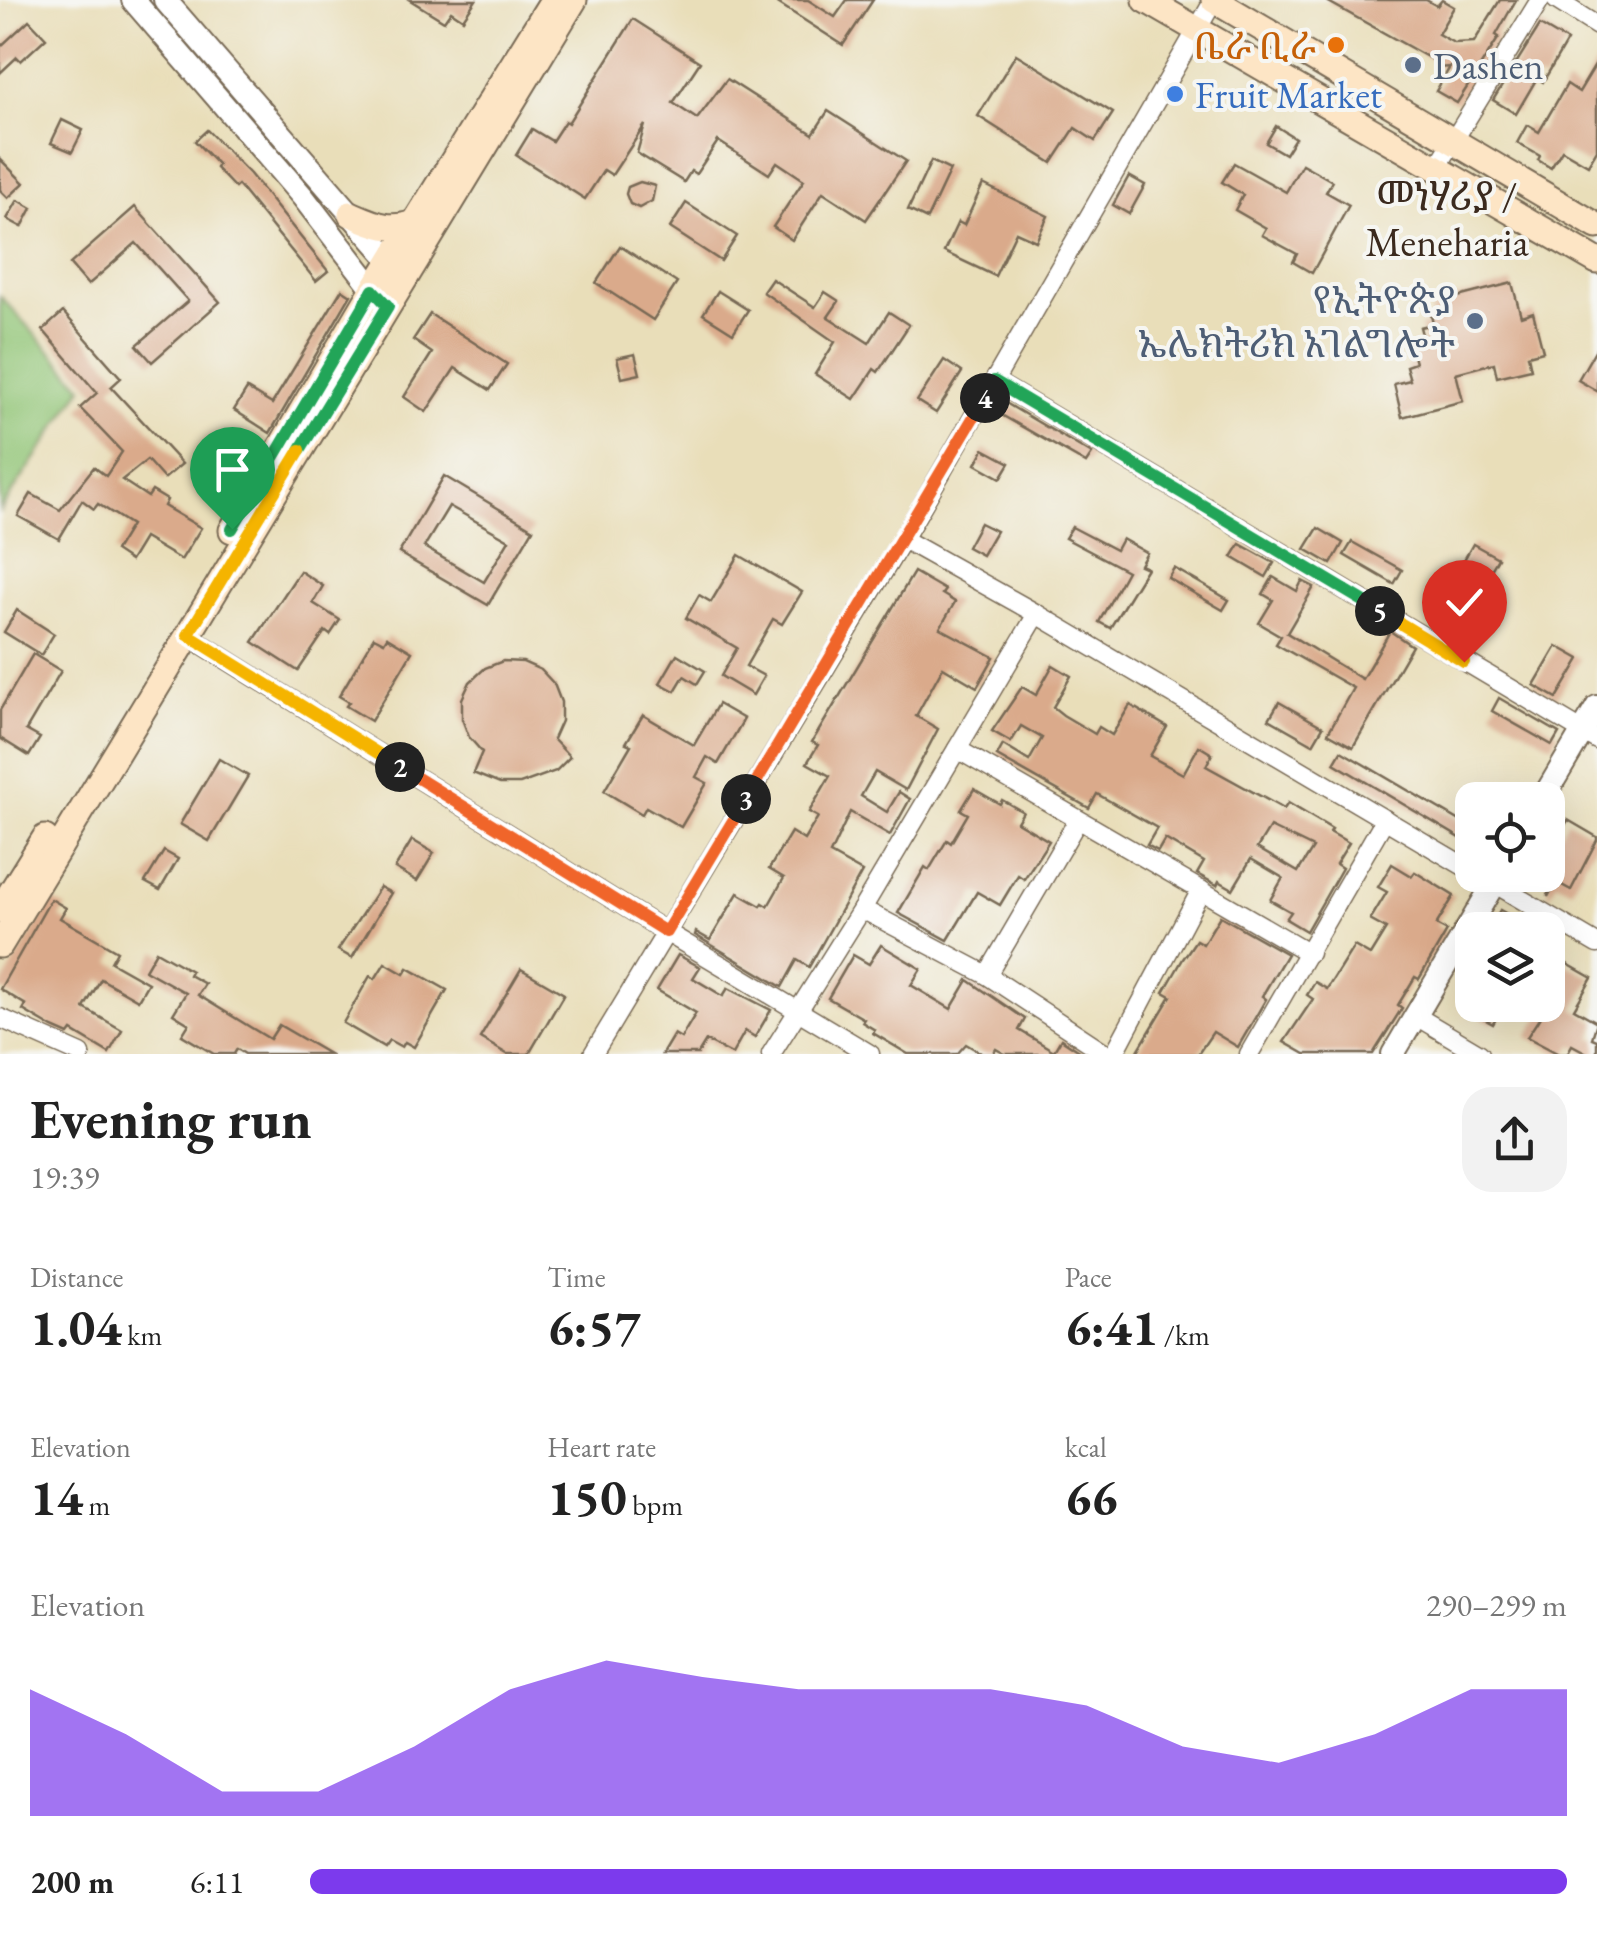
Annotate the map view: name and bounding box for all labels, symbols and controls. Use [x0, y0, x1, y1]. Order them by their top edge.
place label: ቤራ ቢራ [1193, 21, 1316, 70]
marker: ቤራ ቢራ [1325, 34, 1347, 56]
place label: Dashen [1433, 41, 1544, 90]
marker: Dashen [1402, 54, 1424, 76]
place label: Fruit Market [1195, 70, 1382, 119]
marker: Fruit Market [1164, 83, 1186, 105]
district label: መነሃሪያ / Meneharia [1365, 170, 1529, 268]
place label: የኢትዮጵያ ኤሌክትሪክ አገልግሎት [1138, 275, 1455, 368]
marker: የኢትዮጵያ ኤሌክትሪክ አገልግሎት [1464, 310, 1486, 332]
pin: 4 [960, 373, 1010, 423]
text: 4 [978, 380, 992, 416]
pin [190, 427, 275, 530]
icon: arrive [205, 442, 260, 497]
pin [1422, 560, 1507, 663]
icon: check [1437, 575, 1492, 630]
pin: 5 [1355, 586, 1405, 636]
text: 5 [1373, 593, 1387, 629]
pin: 2 [375, 742, 425, 792]
text: 2 [393, 749, 407, 785]
pin: 3 [721, 774, 771, 824]
text: 3 [739, 781, 753, 817]
map controls [1455, 782, 1565, 1022]
button: locate [1455, 782, 1565, 892]
button: layers [1455, 912, 1565, 1022]
text: Evening run [30, 1083, 312, 1154]
button: share [1462, 1087, 1567, 1192]
text: 19:39 [30, 1156, 99, 1198]
text: Distance [30, 1259, 124, 1295]
text: Time [547, 1259, 606, 1295]
text: Pace [1065, 1259, 1112, 1295]
text: 1.04 [30, 1295, 122, 1360]
text: 6:57 [547, 1295, 641, 1360]
text: 6:41 [1065, 1295, 1158, 1360]
text: km [122, 1317, 162, 1353]
text: /km [1158, 1317, 1210, 1353]
text: Elevation [30, 1429, 131, 1465]
text: Heart rate [547, 1429, 656, 1465]
text: kcal [1065, 1429, 1107, 1465]
text: 14 [30, 1465, 83, 1530]
text: 150 [547, 1465, 627, 1530]
text: 66 [1065, 1465, 1118, 1530]
text: m [83, 1487, 110, 1523]
text: bpm [627, 1487, 683, 1523]
text: Elevation [30, 1584, 145, 1626]
text: 290–299 m [1426, 1584, 1567, 1626]
text: 200 m [30, 1861, 114, 1903]
text: 6:11 [190, 1861, 244, 1903]

